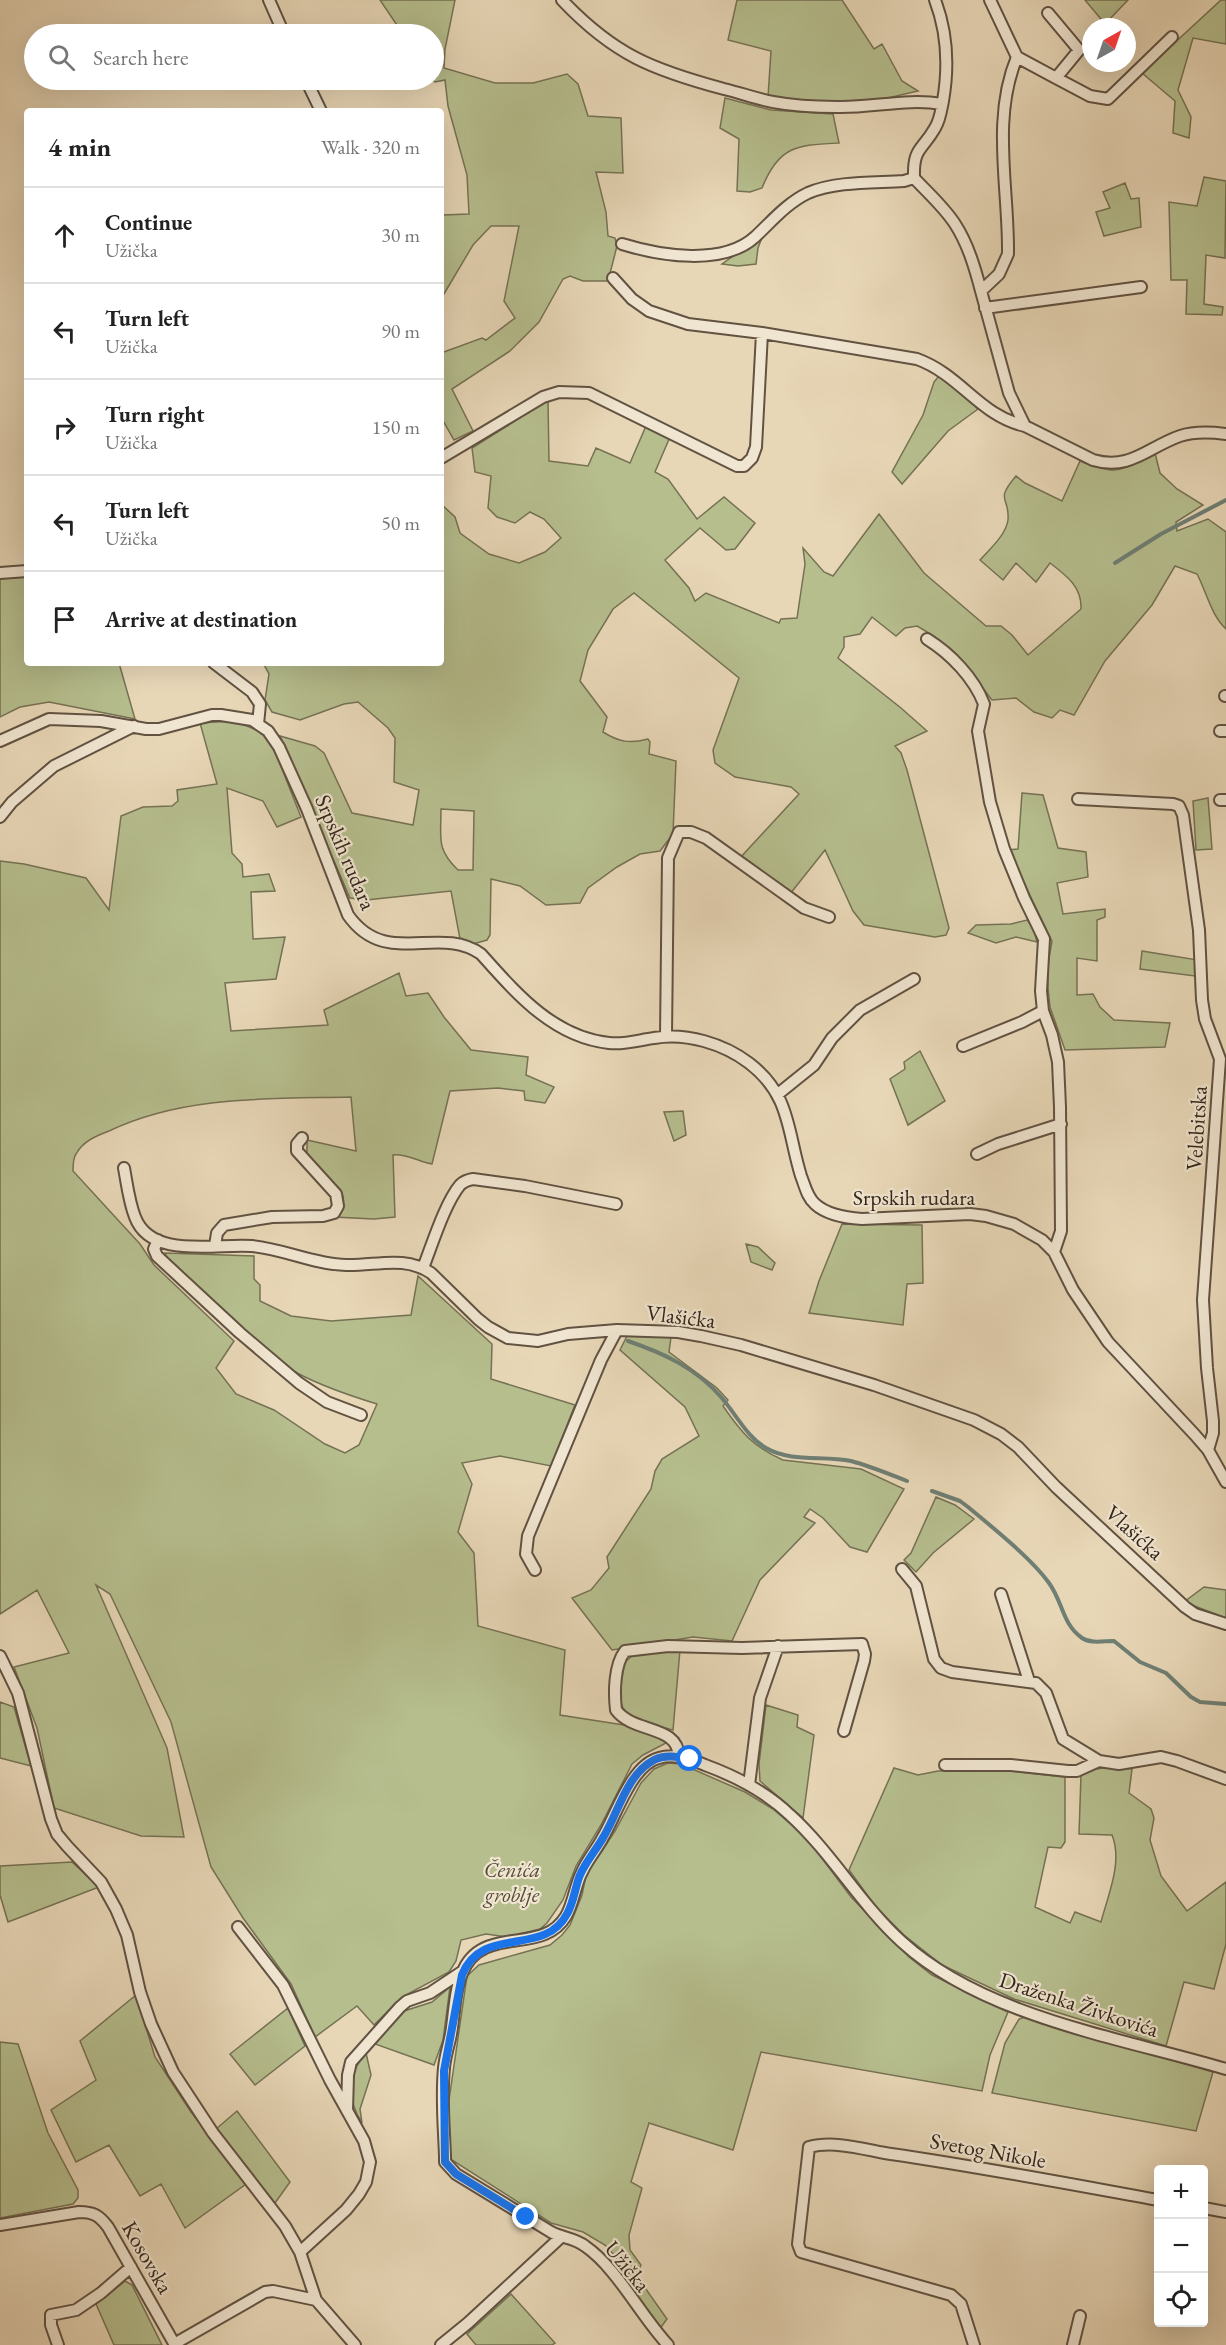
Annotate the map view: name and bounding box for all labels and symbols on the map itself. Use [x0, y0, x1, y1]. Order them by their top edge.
north arrow [1082, 18, 1136, 72]
street label: Srpskih rudara [308, 790, 383, 914]
street label: Velebitska [1179, 1084, 1214, 1171]
street label: Srpskih rudara [853, 1183, 975, 1212]
street label: Vlašićka [645, 1298, 717, 1335]
street label: Vlašićka [1099, 1498, 1170, 1567]
route start [676, 1745, 702, 1771]
park label: Čenića groblje [482, 1855, 540, 1909]
street label: Draženka Živkovića [995, 1965, 1162, 2044]
street label: Svetog Nikole [928, 2126, 1049, 2175]
route end [512, 2203, 538, 2229]
street label: Kosovska [115, 2216, 180, 2299]
street label: Užička [598, 2235, 657, 2298]

